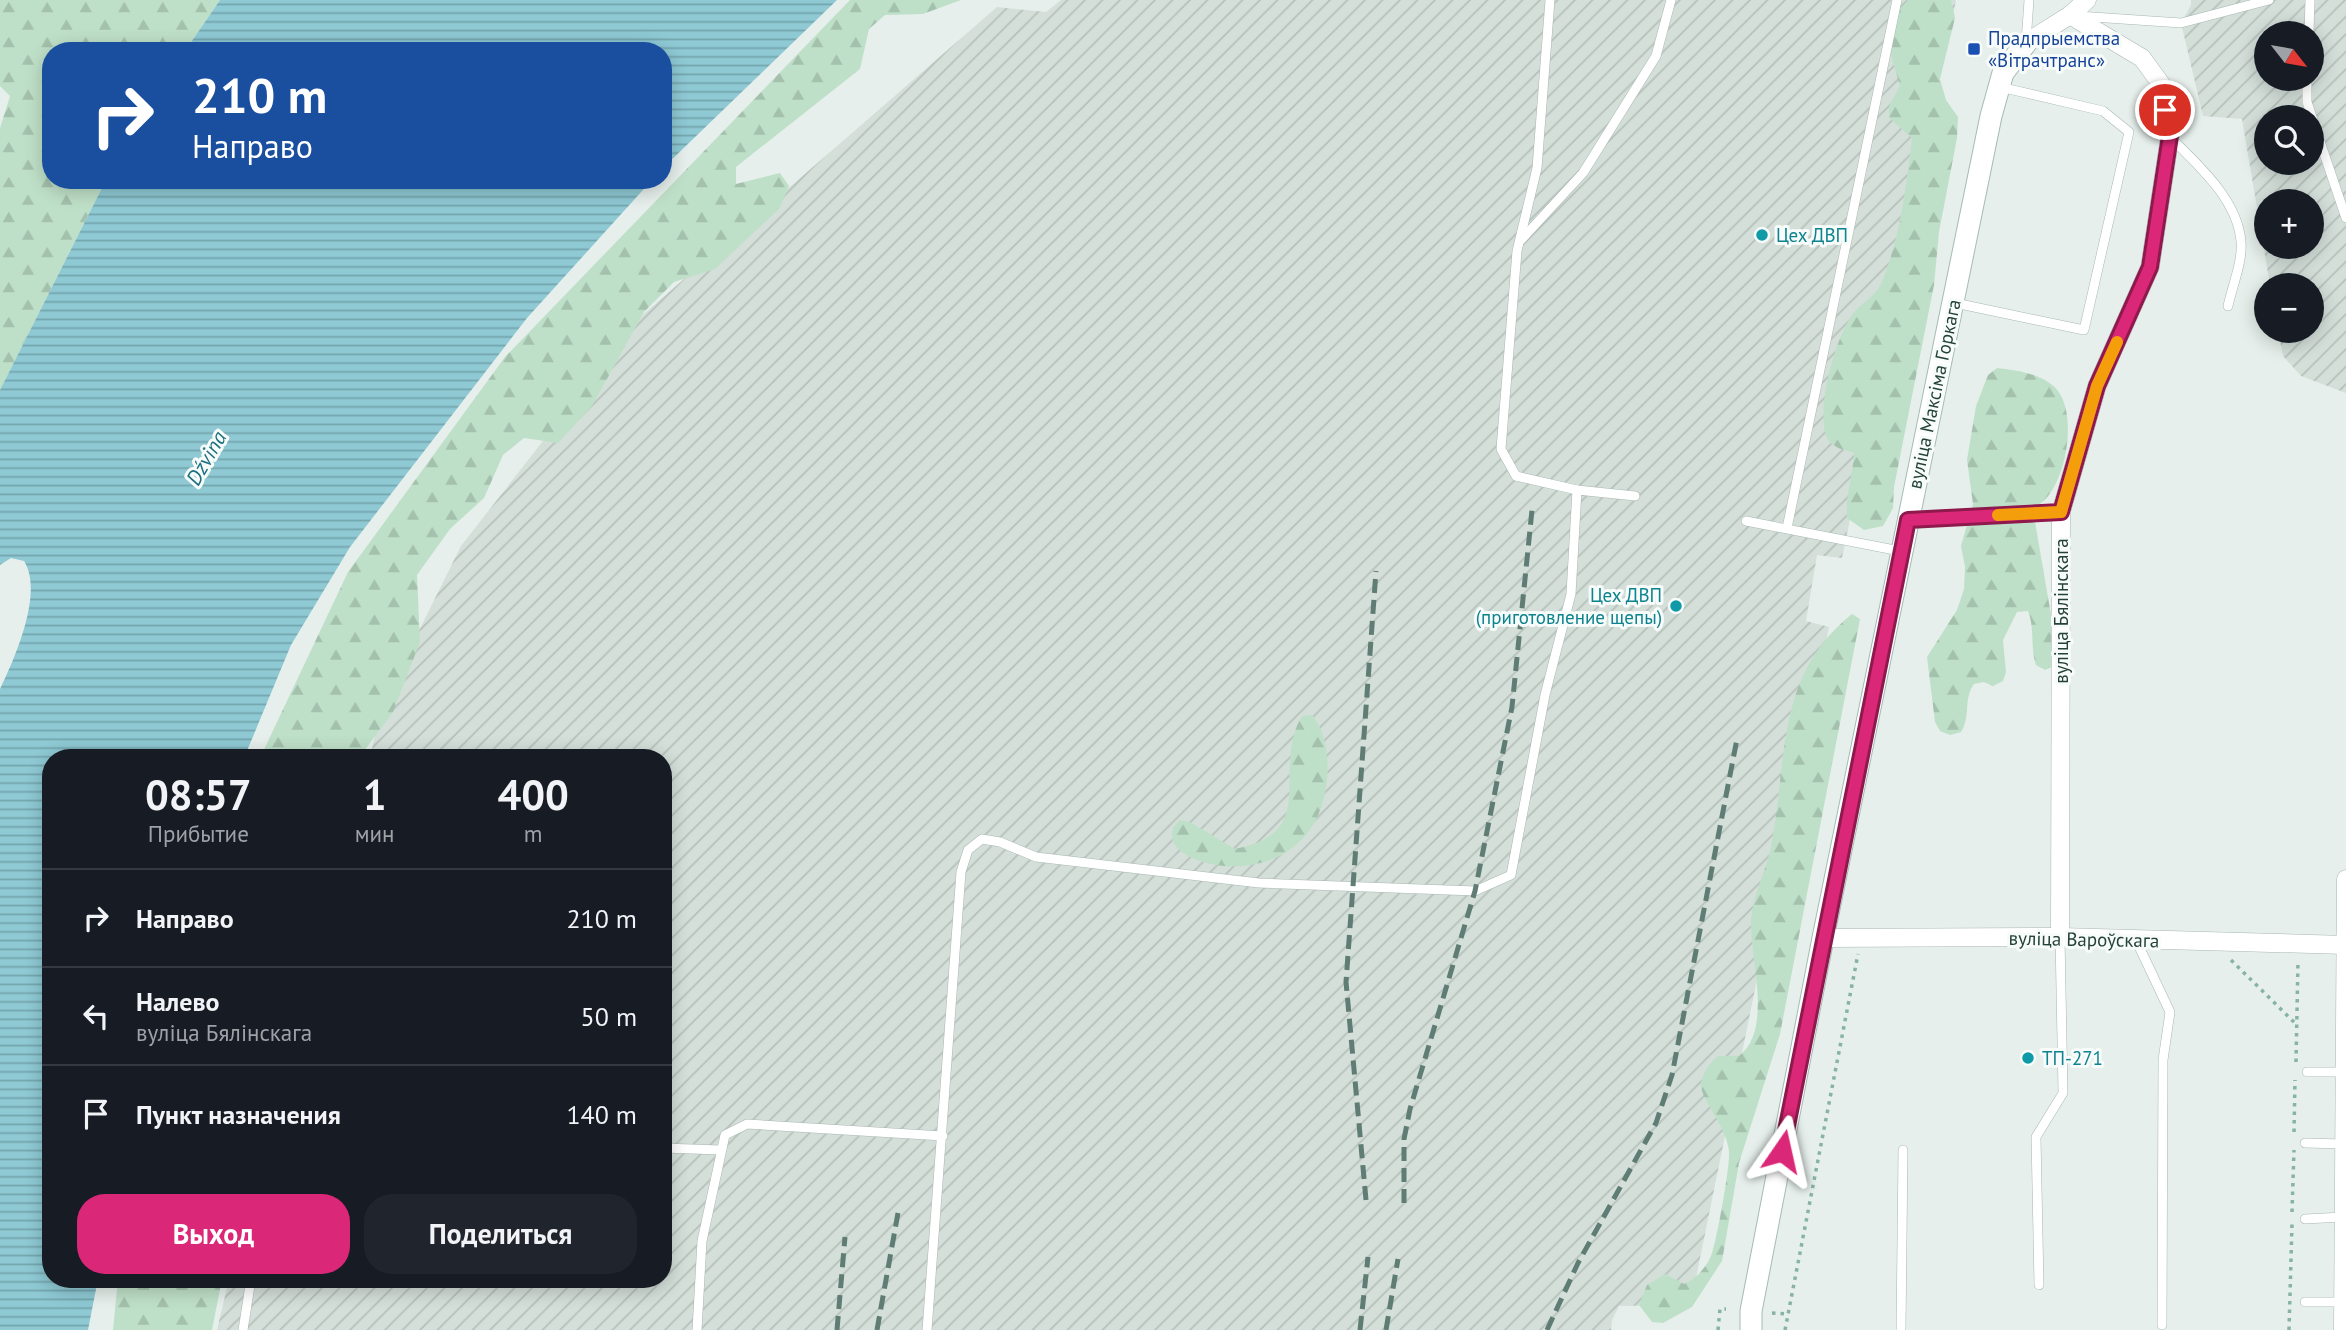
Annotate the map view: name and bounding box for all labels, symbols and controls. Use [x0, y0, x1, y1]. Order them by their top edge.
north arrow [2254, 21, 2324, 91]
map controls [2254, 21, 2324, 343]
place label: Прадпрыемства «Вітрачтранс» [1988, 26, 2120, 72]
marker: Прадпрыемства «Вітрачтранс» [1966, 41, 1982, 57]
text: 210 m [192, 63, 327, 127]
icon: right [77, 70, 168, 161]
pin [2135, 80, 2195, 140]
icon: arrive [2146, 91, 2184, 129]
button: search [2254, 105, 2324, 175]
text: Направо [192, 125, 313, 167]
button: + [2254, 189, 2324, 259]
place label: Цех ДВП [1776, 223, 1848, 247]
marker: Цех ДВП [1754, 227, 1770, 243]
button: − [2254, 273, 2324, 343]
street label: вуліца Максіма Горкага [1902, 297, 1966, 491]
water label: Dźvina [180, 425, 233, 490]
street label: вуліца Бялінскага [2049, 538, 2073, 684]
place label: Цех ДВП (приготовление щепы) [1476, 583, 1662, 629]
marker: Цех ДВП (приготовление щепы) [1668, 598, 1684, 614]
text: 08:57 [145, 767, 252, 822]
text: 1 [363, 767, 386, 822]
text: 400 [497, 767, 569, 822]
text: Прибытие [148, 819, 249, 848]
text: мин [355, 819, 394, 848]
text: m [524, 819, 543, 848]
icon: right [77, 899, 115, 937]
text: Направо [136, 902, 234, 935]
text: 210 m [566, 902, 637, 935]
street label: вуліца Вароўскага [2008, 926, 2160, 952]
text: Налево [136, 985, 220, 1018]
icon: left [77, 997, 115, 1035]
text: 50 m [581, 1000, 637, 1033]
text: вуліца Бялінскага [136, 1018, 312, 1047]
place label: ТП-271 [2042, 1046, 2103, 1070]
marker: ТП-271 [2020, 1050, 2036, 1066]
icon: arrive [77, 1095, 115, 1133]
text: Пункт назначения [136, 1098, 341, 1131]
text: 140 m [566, 1098, 637, 1131]
position arrow [1745, 1114, 1819, 1188]
button: Выход [77, 1194, 350, 1274]
button: Поделиться [364, 1194, 637, 1274]

